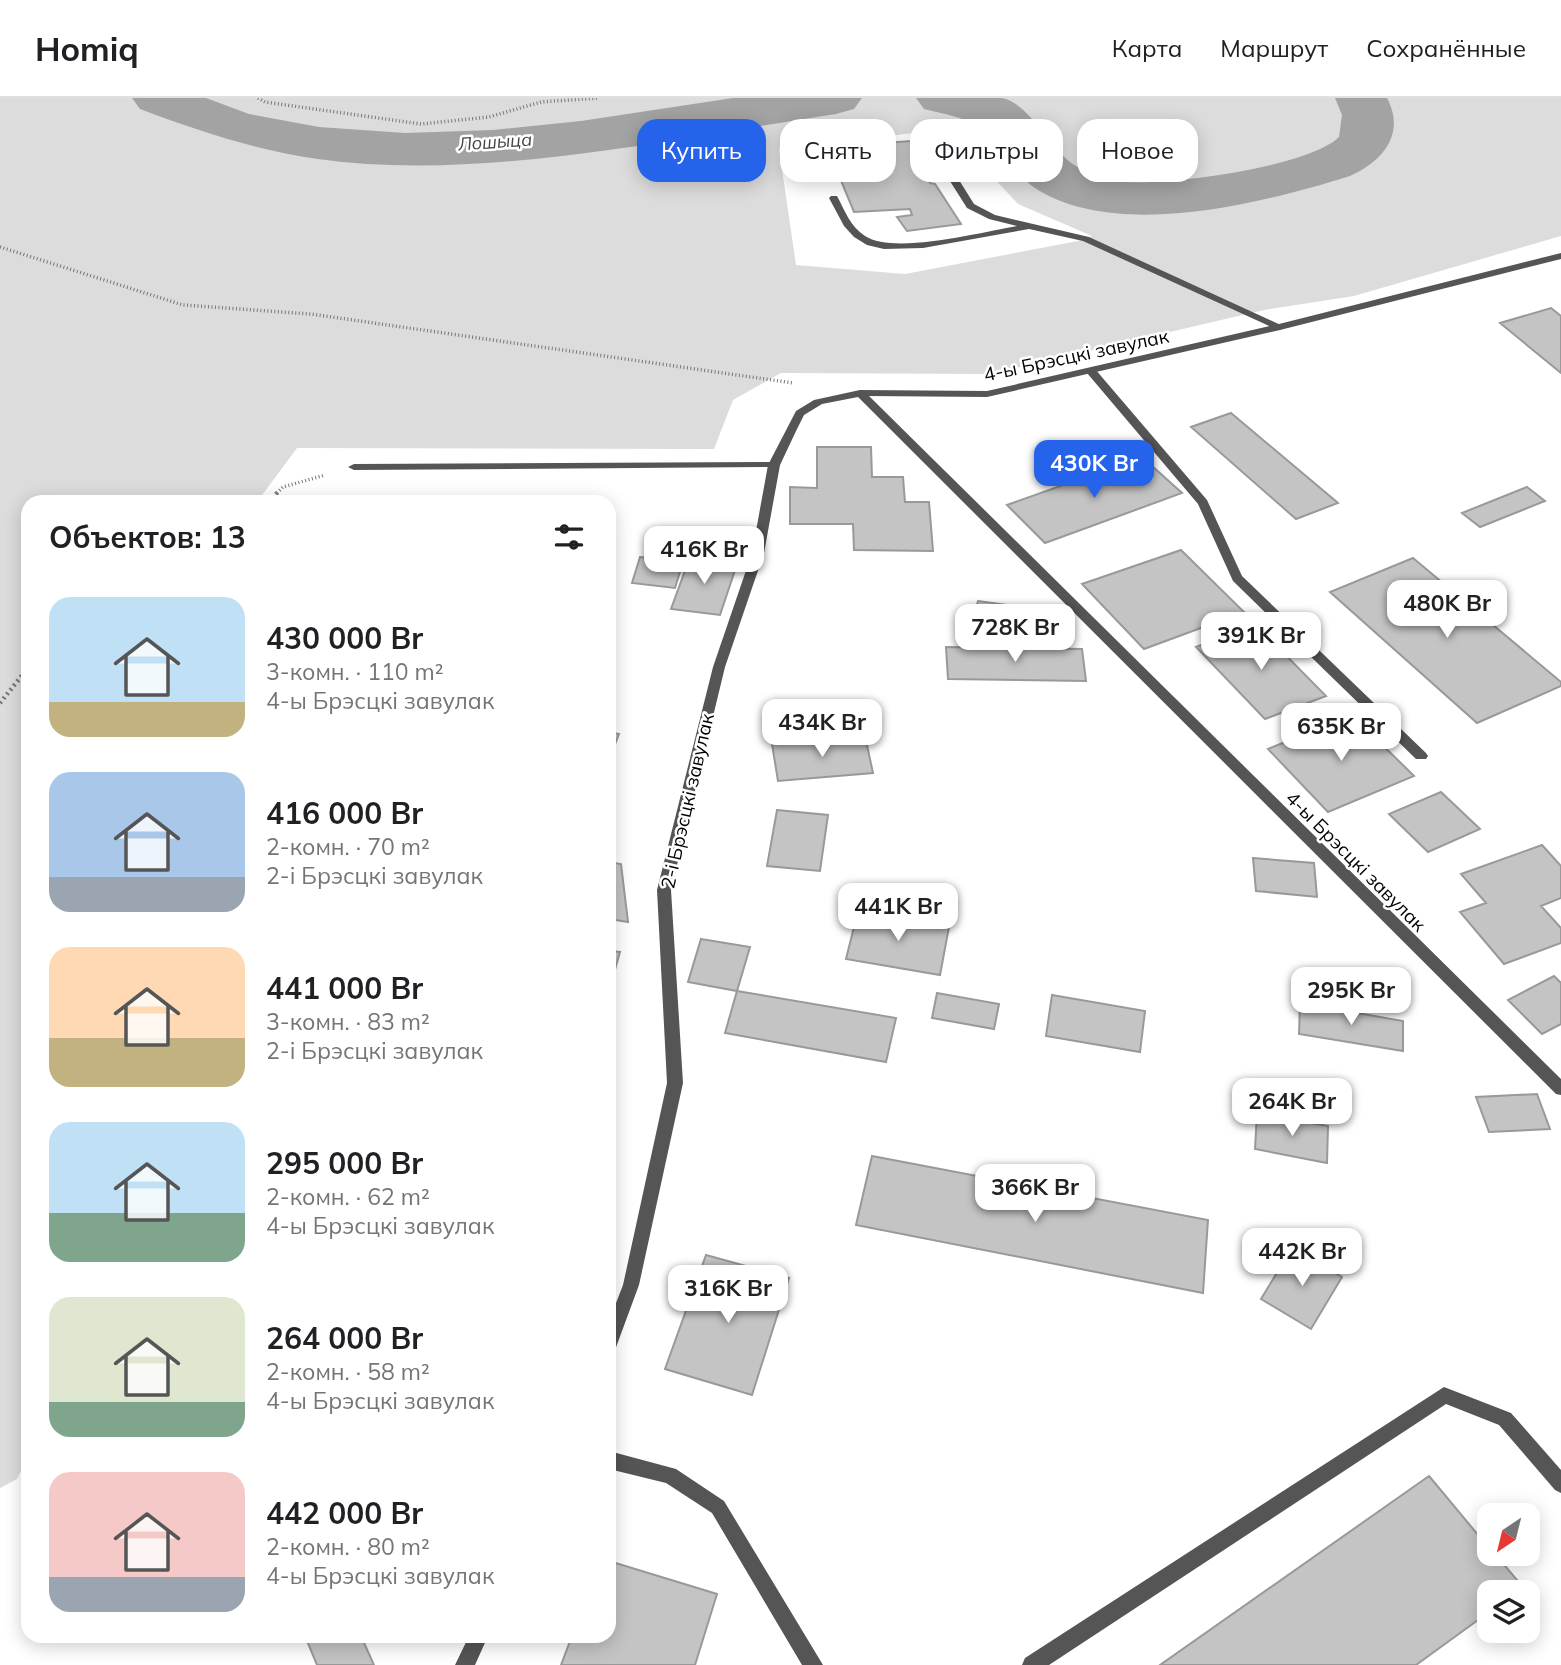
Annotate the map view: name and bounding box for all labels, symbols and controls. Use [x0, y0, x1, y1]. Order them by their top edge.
text: Homiq [35, 28, 139, 69]
text: Карта [1112, 33, 1182, 63]
text: Маршрут [1220, 33, 1328, 63]
text: Сохранённые [1366, 33, 1526, 63]
chip: Купить [637, 119, 766, 182]
chip: Снять [780, 119, 896, 182]
chip: Фильтры [910, 119, 1063, 182]
chip: Новое [1077, 119, 1198, 182]
water label: Лошыца [456, 127, 533, 156]
street label: 4-ы Брэсцкі завулак [981, 323, 1171, 386]
pin: 430K Br [1029, 440, 1159, 500]
text: 430K Br [1050, 448, 1138, 477]
text: Объектов: 13 [49, 518, 246, 556]
icon: filters [550, 518, 588, 556]
pin: 416K Br [639, 526, 769, 586]
text: 416K Br [660, 534, 748, 563]
pin: 480K Br [1382, 580, 1512, 640]
text: 480K Br [1403, 588, 1491, 617]
pin: 728K Br [950, 604, 1080, 664]
text: 728K Br [971, 612, 1059, 641]
pin: 391K Br [1196, 612, 1326, 672]
text: 430 000 Br [266, 619, 423, 657]
text: 391K Br [1217, 620, 1305, 649]
icon: home [105, 625, 189, 709]
text: 3-комн. · 110 m² [266, 657, 444, 686]
text: 4-ы Брэсцкі завулак [266, 686, 494, 715]
pin: 434K Br [757, 700, 887, 759]
pin: 635K Br [1276, 704, 1406, 763]
text: 434K Br [778, 707, 866, 736]
street label: 2-і Брэсцкі завулак [655, 710, 719, 891]
text: 635K Br [1297, 711, 1385, 740]
street label: 4-ы Брэсцкі завулак [1281, 786, 1432, 937]
text: 416 000 Br [266, 794, 423, 832]
icon: home [105, 800, 189, 884]
text: 2-комн. · 70 m² [266, 832, 430, 861]
text: 2-і Брэсцкі завулак [266, 861, 483, 890]
pin: 441K Br [833, 884, 963, 943]
text: 441K Br [854, 891, 942, 920]
pin: 295K Br [1286, 968, 1416, 1027]
text: 441 000 Br [266, 969, 423, 1007]
icon: home [105, 975, 189, 1059]
text: 295K Br [1307, 975, 1395, 1004]
text: 3-комн. · 83 m² [266, 1007, 430, 1036]
text: 2-і Брэсцкі завулак [266, 1036, 483, 1065]
pin: 264K Br [1227, 1079, 1357, 1138]
text: 264K Br [1248, 1086, 1336, 1115]
text: 295 000 Br [266, 1144, 423, 1182]
icon: home [105, 1150, 189, 1234]
pin: 366K Br [970, 1164, 1100, 1224]
text: 366K Br [991, 1172, 1079, 1201]
text: 2-комн. · 62 m² [266, 1182, 430, 1211]
text: 4-ы Брэсцкі завулак [266, 1211, 494, 1240]
pin: 442K Br [1237, 1228, 1367, 1288]
text: 442K Br [1258, 1236, 1346, 1265]
pin: 316K Br [663, 1266, 793, 1325]
text: 316K Br [684, 1273, 772, 1302]
text: 264 000 Br [266, 1319, 423, 1357]
icon: home [105, 1325, 189, 1409]
text: 2-комн. · 58 m² [266, 1357, 430, 1386]
text: 4-ы Брэсцкі завулак [266, 1386, 494, 1415]
text: 442 000 Br [266, 1494, 423, 1532]
icon: home [105, 1500, 189, 1584]
north arrow [1477, 1503, 1540, 1566]
map controls [1477, 1503, 1540, 1643]
text: 2-комн. · 80 m² [266, 1532, 430, 1561]
text: 4-ы Брэсцкі завулак [266, 1561, 494, 1590]
button: layers [1477, 1580, 1540, 1643]

